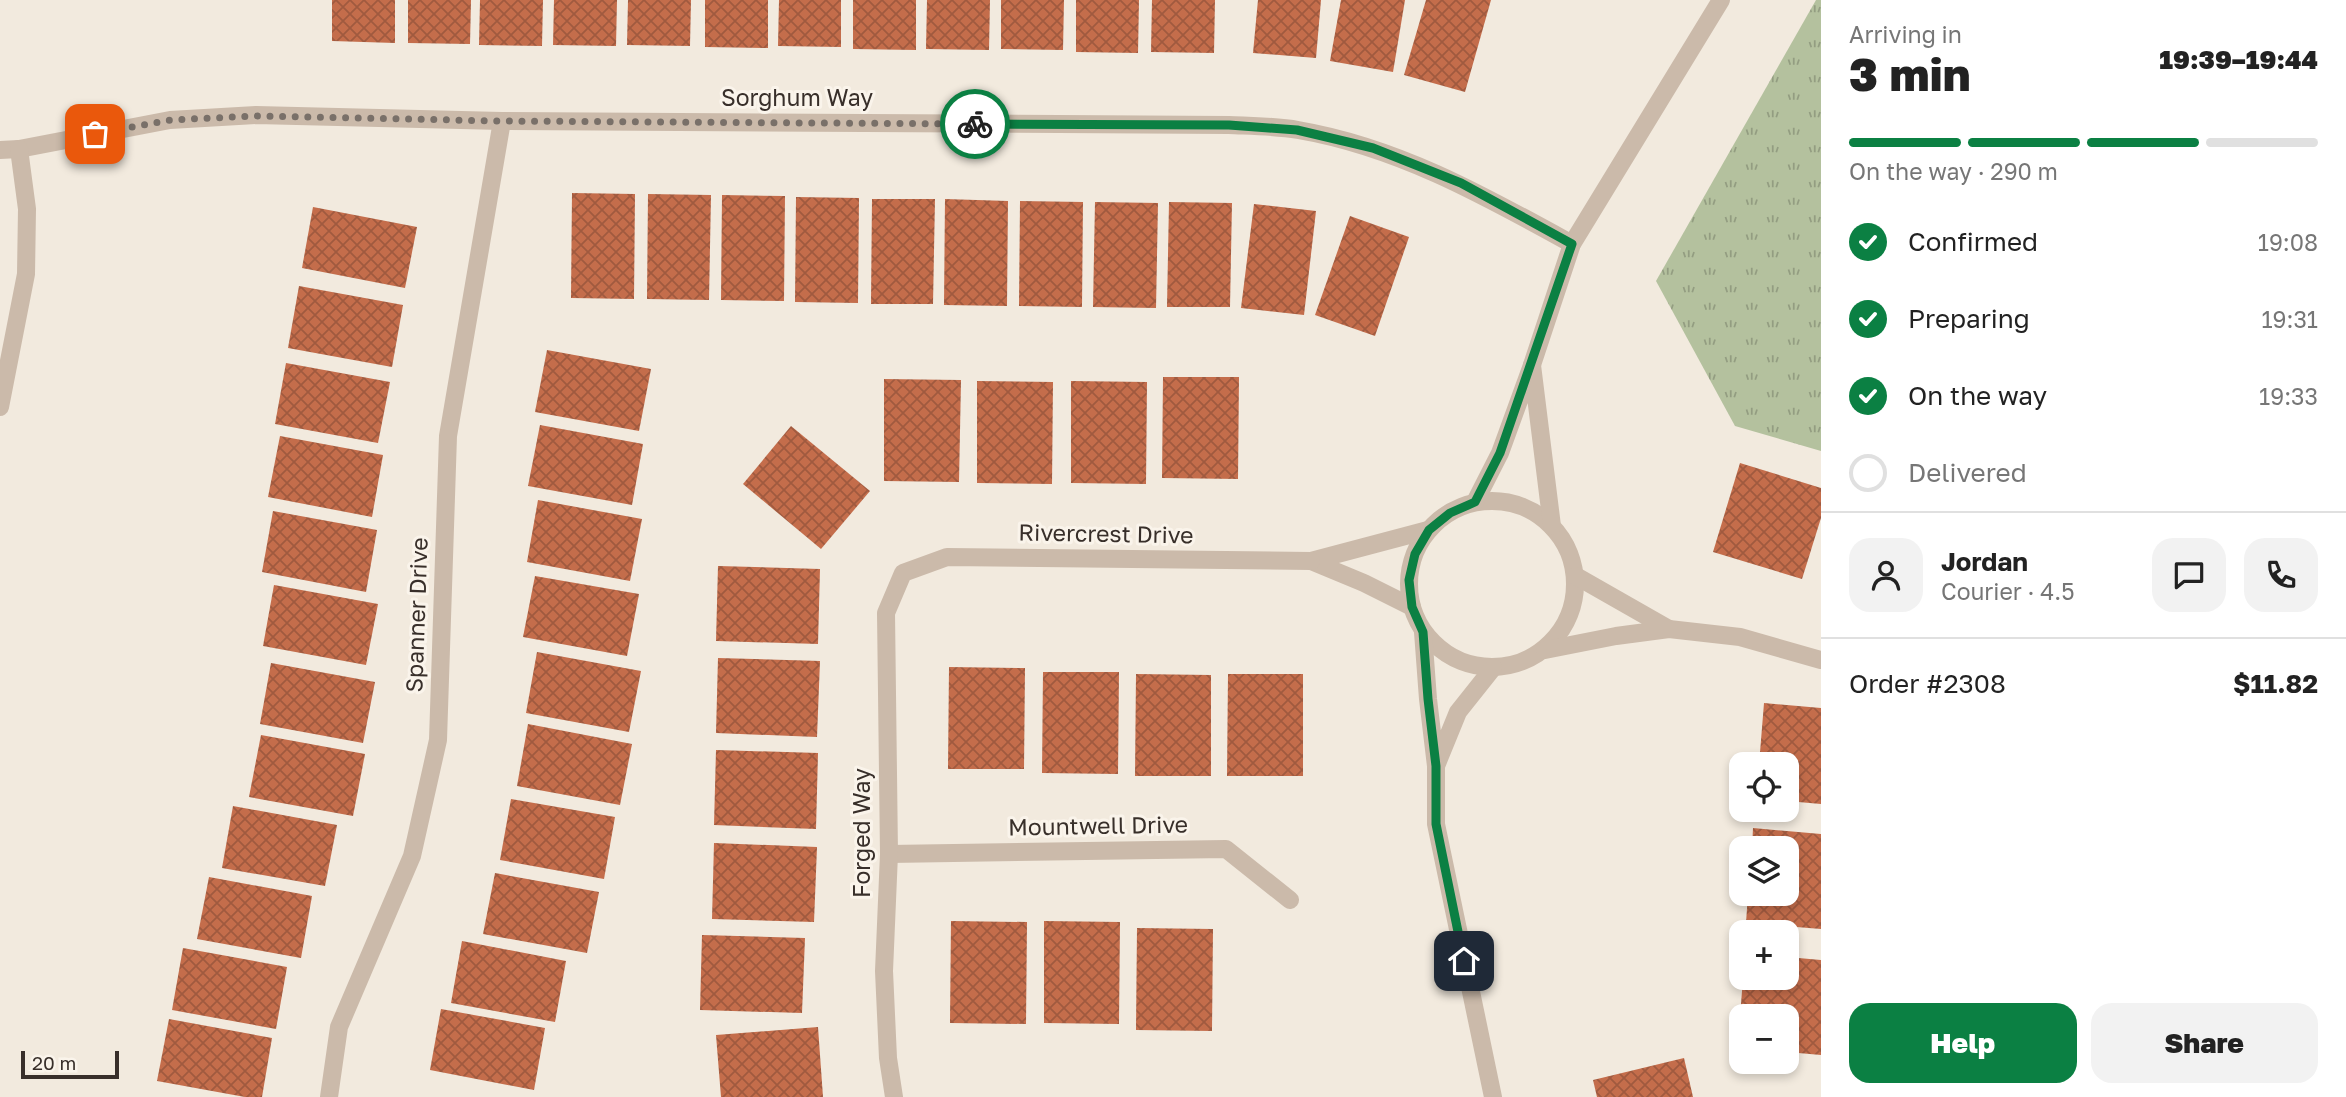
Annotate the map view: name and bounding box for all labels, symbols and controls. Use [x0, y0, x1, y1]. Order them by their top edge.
text: Arriving in [1849, 20, 1962, 48]
text: 19:39–19:44 [2159, 44, 2318, 75]
text: 3 min [1849, 46, 1971, 101]
street label: Sorghum Way [721, 83, 873, 111]
courier [940, 89, 1010, 159]
pin [65, 104, 125, 164]
icon: bike [956, 105, 994, 143]
icon: bag [76, 115, 114, 153]
text: On the way · 290 m [1849, 157, 2058, 185]
icon: check [1849, 223, 1887, 261]
text: Confirmed [1908, 226, 2038, 257]
text: 19:08 [2258, 228, 2318, 256]
icon: check [1849, 300, 1887, 338]
text: Preparing [1908, 303, 2030, 334]
text: 19:31 [2261, 305, 2318, 333]
icon: check [1849, 377, 1887, 415]
text: On the way [1908, 380, 2047, 411]
text: 19:33 [2259, 382, 2318, 410]
text: Delivered [1908, 457, 2027, 488]
street label: Rivercrest Drive [1018, 517, 1194, 549]
street label: Spanner Drive [399, 537, 433, 693]
button: person [1849, 538, 1923, 612]
button: chat [2152, 538, 2226, 612]
button: phone [2244, 538, 2318, 612]
text: Jordan [1941, 546, 2028, 577]
text: Courier · 4.5 [1941, 577, 2074, 605]
text: Order #2308 [1849, 668, 2006, 699]
text: $11.82 [2233, 668, 2318, 699]
map controls [1729, 752, 1799, 1074]
button: locate [1729, 752, 1799, 822]
street label: Forged Way [847, 768, 875, 898]
street label: Mountwell Drive [1008, 809, 1188, 841]
button: layers [1729, 836, 1799, 906]
button: + [1729, 920, 1799, 990]
pin [1434, 931, 1494, 991]
icon: home [1445, 942, 1483, 980]
button: Help [1849, 1003, 2077, 1083]
button: Share [2091, 1003, 2318, 1083]
button: − [1729, 1004, 1799, 1074]
scale bar [21, 1048, 119, 1080]
text: 20 m [32, 1051, 76, 1074]

